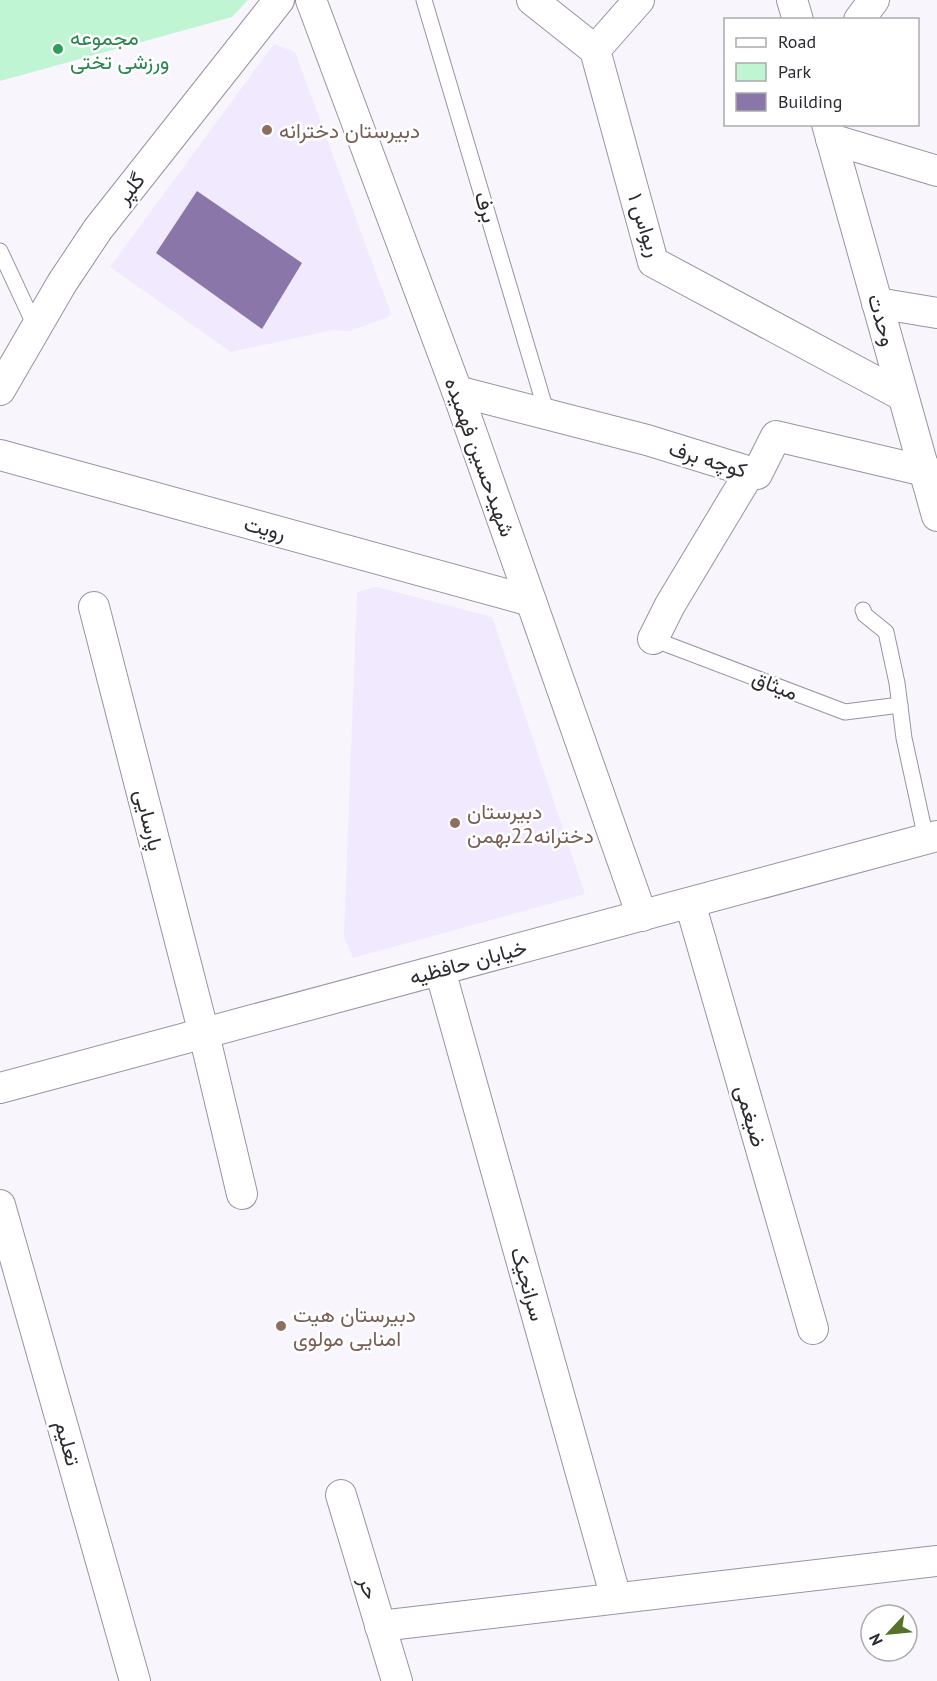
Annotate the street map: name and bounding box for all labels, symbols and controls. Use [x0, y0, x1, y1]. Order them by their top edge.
legend [724, 18, 919, 126]
place label: مجموعه ورزشی تختی [70, 24, 169, 75]
text: Road [778, 30, 816, 53]
marker: مجموعه ورزشی تختی [51, 42, 65, 56]
text: Park [778, 60, 811, 83]
text: Building [778, 90, 842, 113]
place label: دبیرستان دخترانه [279, 117, 420, 144]
marker: دبیرستان دخترانه [260, 123, 274, 137]
street label: گلپر [109, 167, 151, 211]
street label: برف [469, 188, 503, 226]
street label: ریواس ۱ [622, 190, 668, 260]
street label: وحدت [862, 291, 902, 349]
street label: شهیدحسین فهمیده [439, 374, 521, 540]
street label: کوچه برف [665, 434, 750, 485]
street label: رویت [241, 509, 289, 547]
street label: میثاق [748, 664, 802, 706]
street label: پارسایی [127, 786, 170, 854]
place label: دبیرستان دخترانه22بهمن [467, 798, 594, 849]
marker: دبیرستان دخترانه22بهمن [448, 816, 462, 830]
street label: خیابان حافظیه [406, 933, 530, 991]
street label: ضیغمی [729, 1082, 773, 1150]
street label: سرانجیک [505, 1244, 551, 1324]
place label: دبیرستان هیت امنایی مولوی [293, 1301, 416, 1352]
marker: دبیرستان هیت امنایی مولوی [274, 1319, 288, 1333]
street label: تعلیم [48, 1417, 87, 1469]
street label: حر [353, 1573, 385, 1602]
north arrow [859, 1603, 919, 1663]
text: N [864, 1630, 887, 1649]

